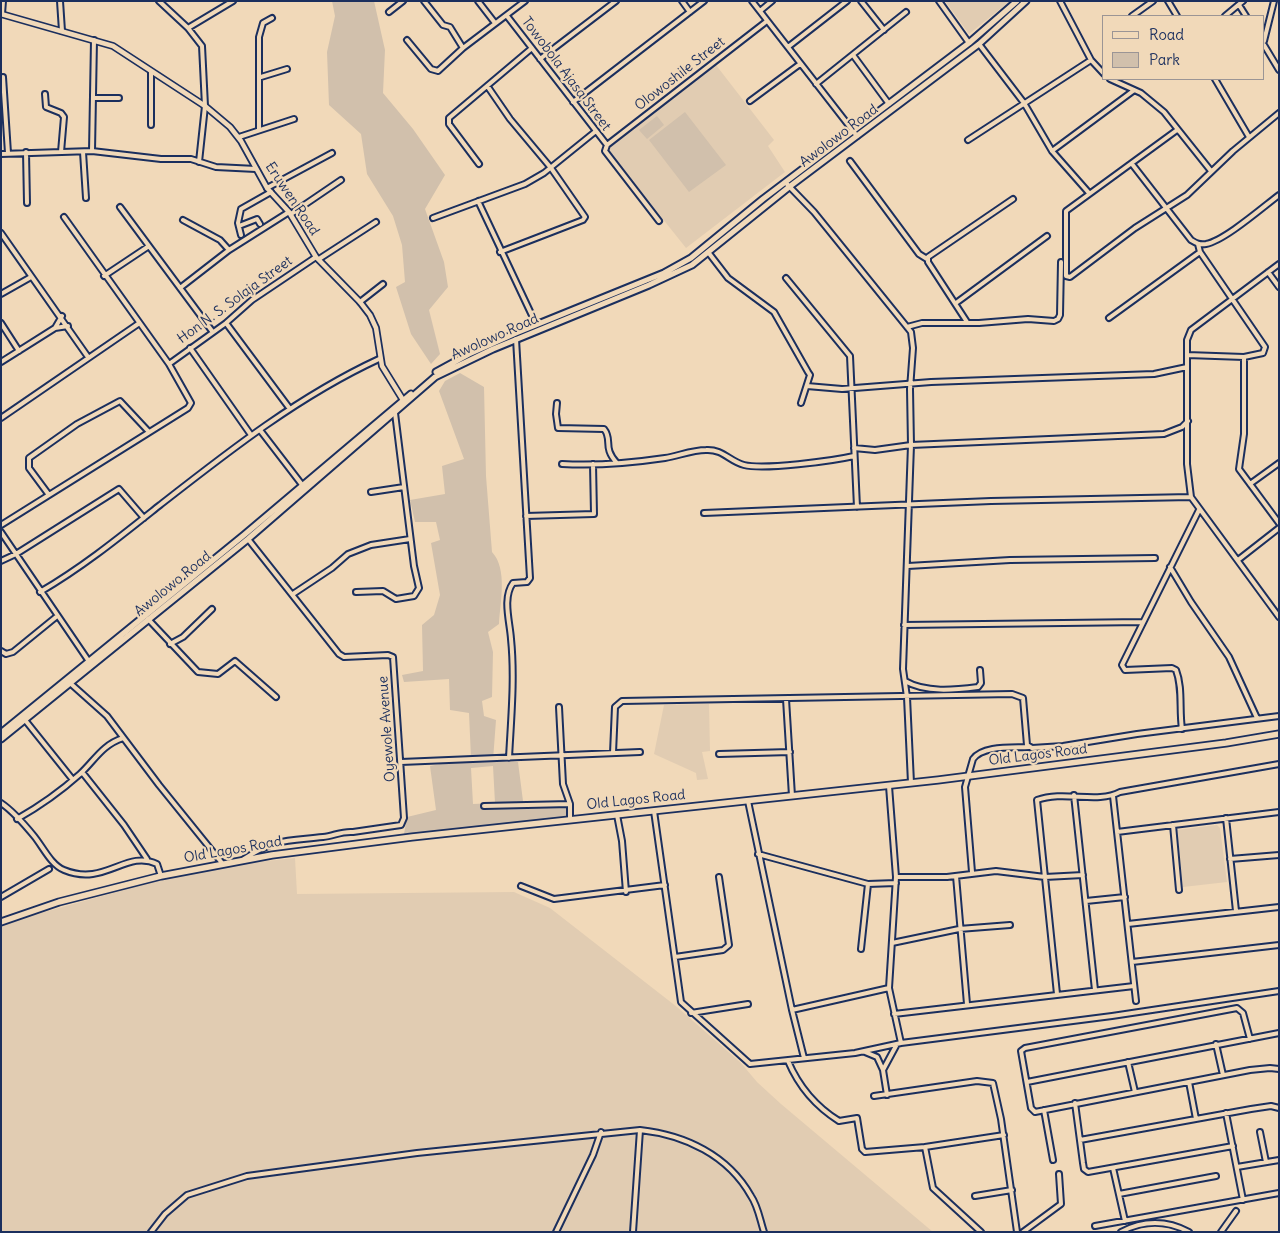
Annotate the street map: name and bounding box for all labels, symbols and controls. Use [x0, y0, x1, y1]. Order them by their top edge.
street label: Towobola Ajasa Street [518, 14, 614, 134]
legend [1102, 15, 1265, 80]
text: Road [1149, 25, 1184, 44]
street label: Olowoshile Street [632, 34, 728, 114]
text: Park [1149, 50, 1180, 69]
street label: Awolowo Road [796, 101, 882, 171]
street label: Eruwen Road [261, 159, 323, 239]
street label: Hon N. S. Solaja Street [174, 253, 296, 347]
street label: Awolowo Road [449, 310, 541, 364]
street label: Awolowo Road [131, 548, 215, 620]
street label: Oyewole Avenue [375, 675, 399, 783]
street label: Old Lagos Road [988, 741, 1088, 769]
street label: Old Lagos Road [586, 786, 686, 814]
street label: Old Lagos Road [183, 833, 283, 867]

